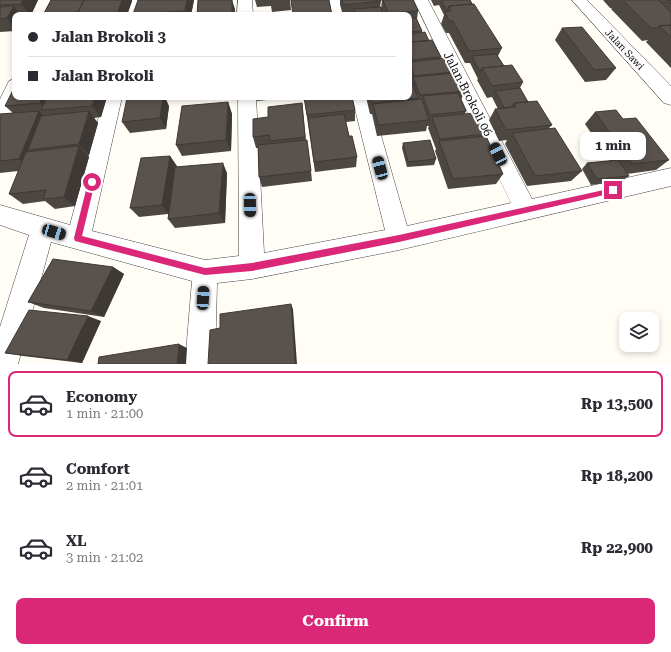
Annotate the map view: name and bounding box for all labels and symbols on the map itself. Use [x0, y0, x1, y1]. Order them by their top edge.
street label: Jalan Sawi [603, 27, 646, 72]
street label: Jalan Brokoli 06 [441, 49, 495, 139]
callout: 1 min [580, 132, 646, 160]
car [487, 141, 509, 167]
car [371, 155, 389, 181]
route start [83, 173, 101, 191]
route end [604, 181, 622, 199]
car [244, 193, 256, 217]
car [41, 223, 67, 241]
car [196, 286, 210, 310]

